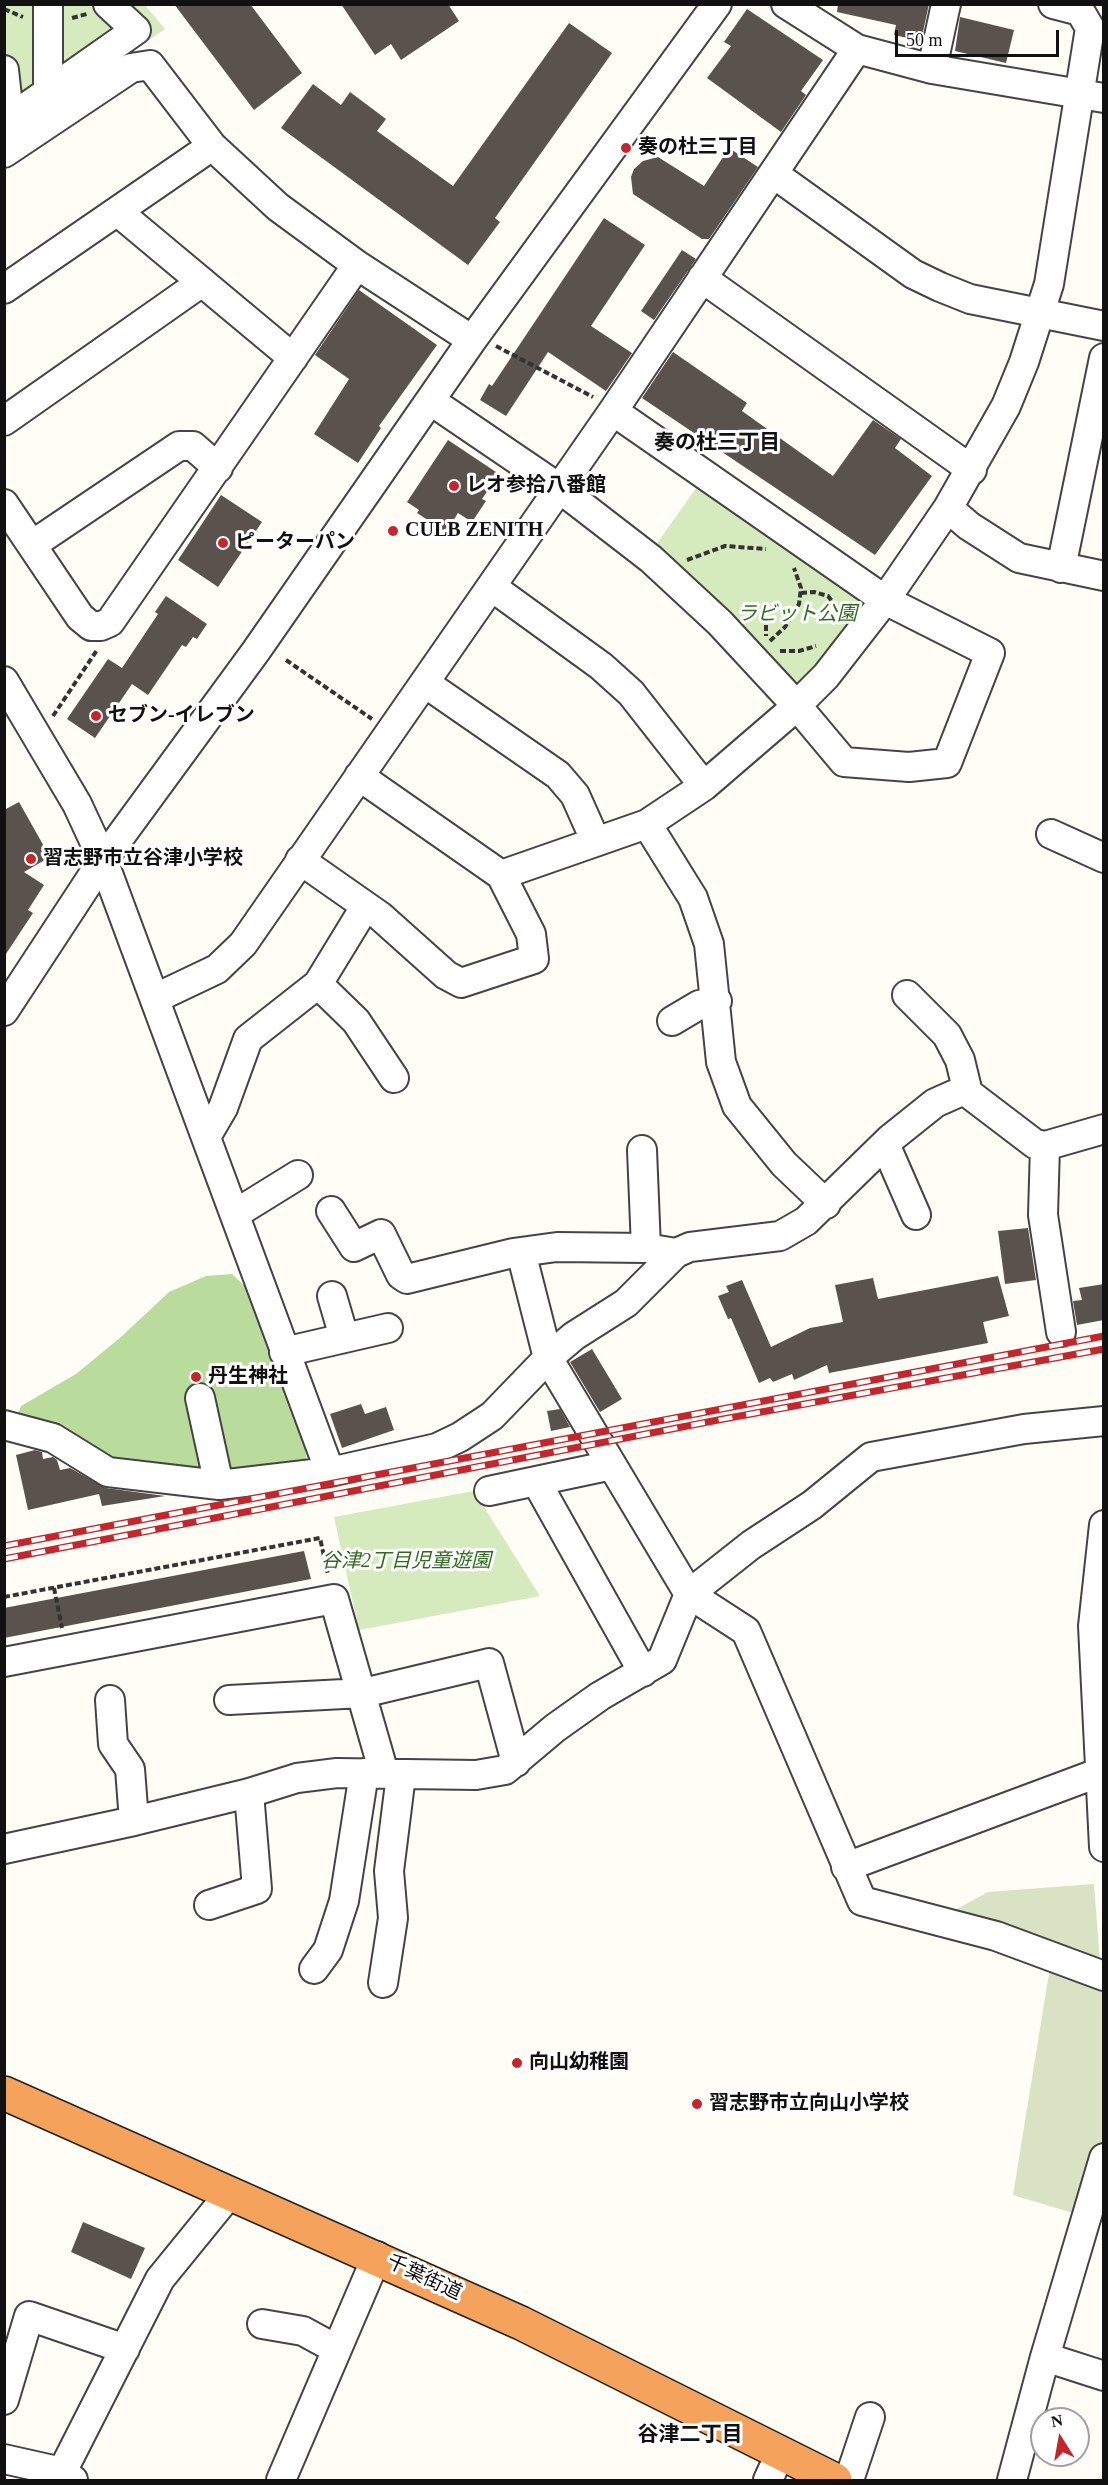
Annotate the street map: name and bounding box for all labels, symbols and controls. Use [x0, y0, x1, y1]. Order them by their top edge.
scale bar [898, 18, 1062, 56]
text: 50 m [906, 30, 943, 50]
place label: 奏の杜三丁目 [638, 136, 758, 160]
marker: 奏の杜三丁目 [619, 141, 633, 155]
district label: 奏の杜三丁目 [654, 431, 780, 457]
place label: レオ参拾八番館 [466, 474, 606, 498]
marker: レオ参拾八番館 [447, 479, 461, 493]
place label: CULB ZENITH [405, 519, 543, 543]
marker: CULB ZENITH [386, 524, 400, 538]
place label: ピーターパン [235, 531, 355, 555]
marker: ピーターパン [216, 536, 230, 550]
park label: ラビット公園 [737, 603, 857, 627]
place label: セブン-イレブン [108, 704, 255, 728]
marker: セブン-イレブン [89, 709, 103, 723]
place label: 習志野市立谷津小学校 [43, 847, 243, 871]
marker: 習志野市立谷津小学校 [24, 852, 38, 866]
place label: 丹生神社 [208, 1365, 288, 1389]
marker: 丹生神社 [189, 1370, 203, 1384]
park label: 谷津2丁目児童遊園 [321, 1550, 491, 1574]
place label: 向山幼稚園 [529, 2051, 629, 2075]
marker: 向山幼稚園 [510, 2056, 524, 2070]
place label: 習志野市立向山小学校 [709, 2092, 909, 2116]
marker: 習志野市立向山小学校 [690, 2097, 704, 2111]
street label: 千葉街道 [383, 2250, 465, 2306]
north arrow [1030, 2407, 1090, 2467]
text: N [1050, 2411, 1064, 2430]
district label: 谷津二丁目 [638, 2423, 742, 2449]

